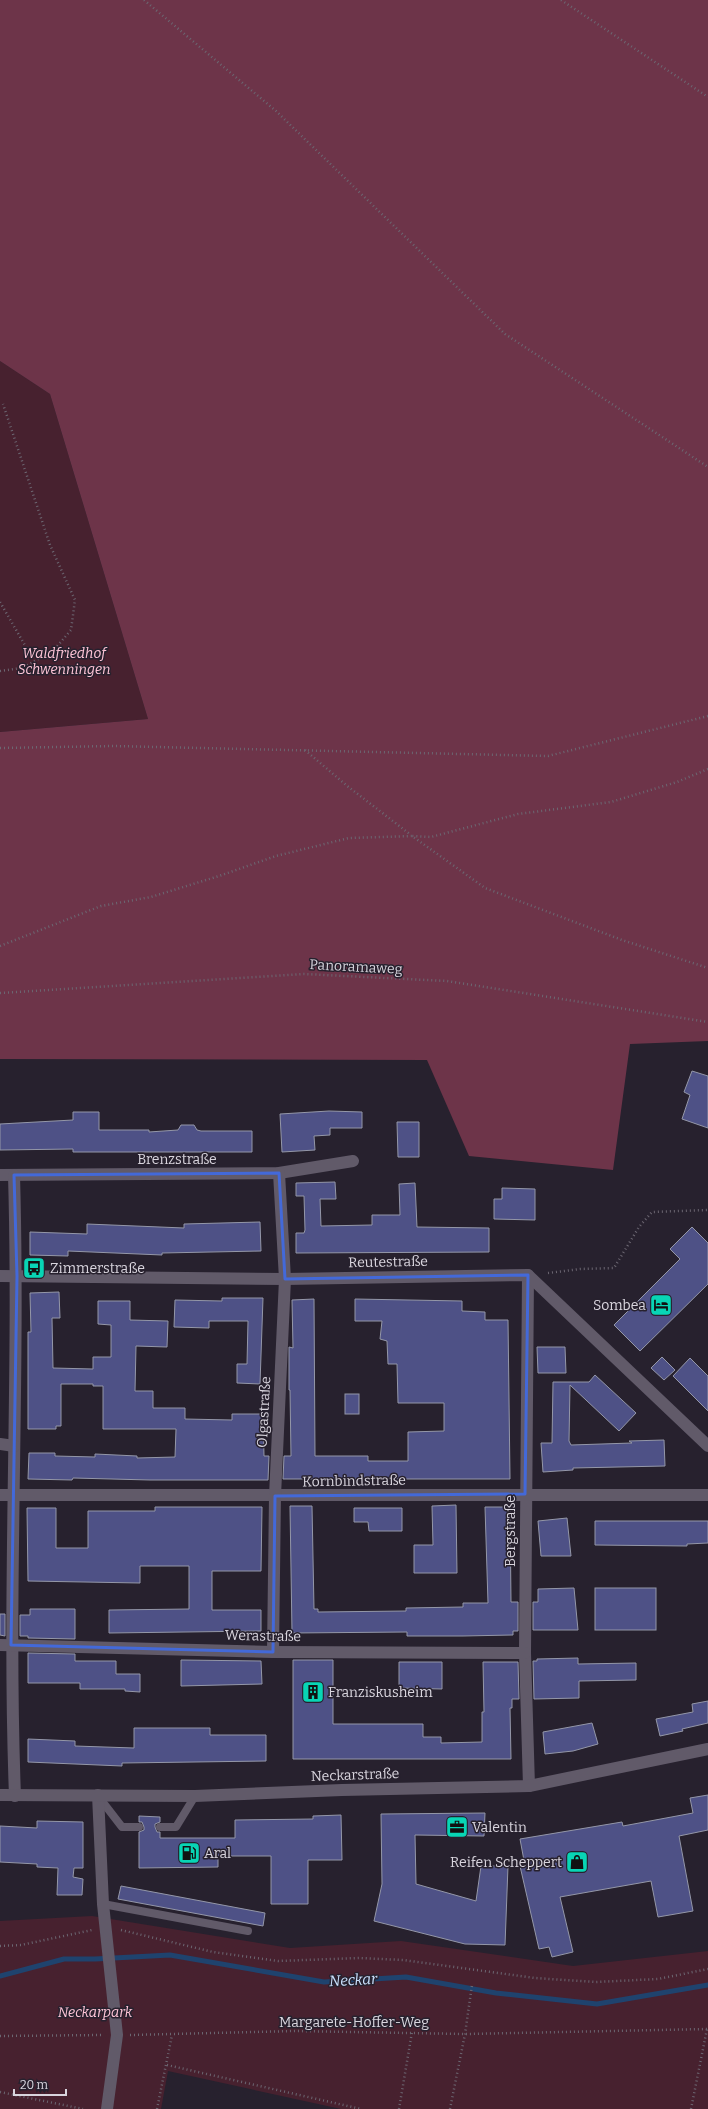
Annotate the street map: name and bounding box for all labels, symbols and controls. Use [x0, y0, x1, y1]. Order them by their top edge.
park label: Waldfriedhof Schwenningen [18, 645, 110, 678]
street label: Panoramaweg [309, 956, 403, 978]
street label: Brenzstraße [137, 1151, 217, 1168]
street label: Reutestraße [348, 1253, 428, 1271]
bus stop icon: Zimmerstraße [21, 1255, 47, 1281]
place label: Zimmerstraße [50, 1260, 145, 1277]
hotel icon: Sombea [648, 1292, 674, 1318]
place label: Sombea [593, 1297, 646, 1314]
street label: Olgastraße [254, 1376, 274, 1448]
street label: Kornbindstraße [302, 1472, 406, 1490]
street label: Bergstraße [502, 1495, 519, 1567]
street label: Werastraße [225, 1627, 301, 1645]
building icon: Franziskusheim [300, 1679, 326, 1705]
place label: Franziskusheim [328, 1684, 433, 1701]
street label: Neckarstraße [311, 1765, 399, 1785]
office icon: Valentin [444, 1814, 470, 1840]
place label: Valentin [472, 1819, 527, 1836]
fuel station icon: Aral [176, 1840, 202, 1866]
place label: Aral [204, 1845, 231, 1862]
shop icon: Reifen Scheppert [564, 1849, 590, 1875]
place label: Reifen Scheppert [450, 1854, 562, 1871]
water label: Neckar [328, 1970, 378, 1990]
park label: Neckarpark [58, 2004, 133, 2021]
street label: Margarete-Hoffer-Weg [279, 2014, 429, 2031]
scale bar [14, 2071, 66, 2097]
text: 20 m [20, 2078, 49, 2092]

